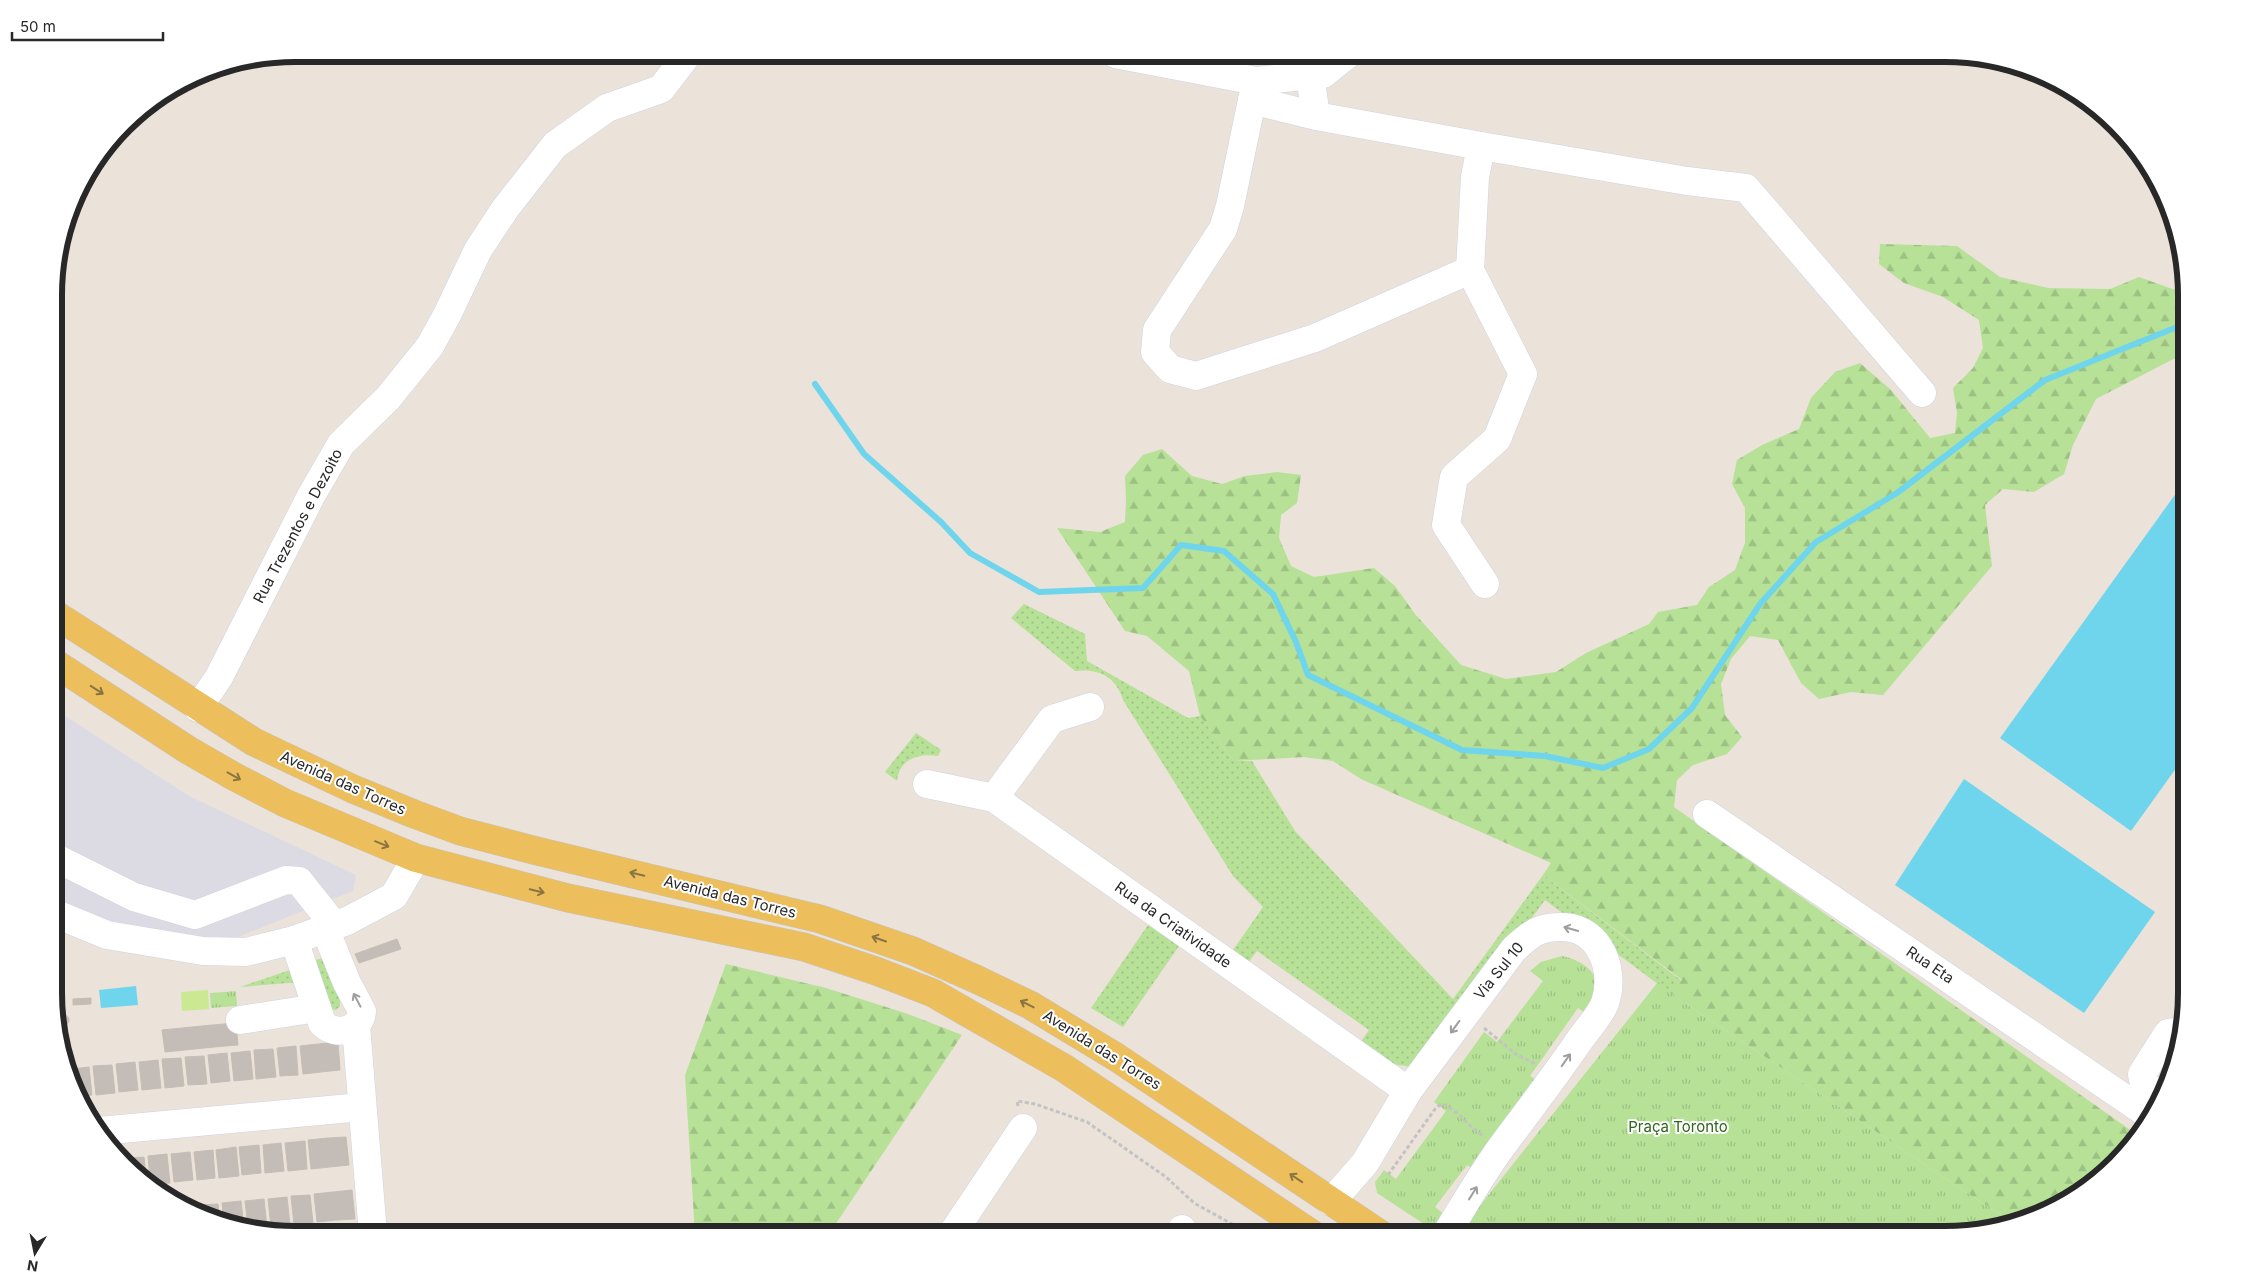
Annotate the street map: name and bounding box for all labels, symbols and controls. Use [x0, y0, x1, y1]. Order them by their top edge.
scale bar [12, 10, 164, 42]
text: 50 m [20, 17, 56, 36]
street label: Rua Trezentos e Dezoito [249, 445, 346, 606]
one-way arrow [89, 685, 103, 695]
street label: Avenida das Torres [277, 746, 409, 819]
one-way arrow [227, 772, 241, 782]
one-way arrow [374, 840, 389, 849]
one-way arrow [630, 869, 646, 878]
street label: Avenida das Torres [662, 871, 798, 922]
street label: Rua da Criatividade [1111, 877, 1235, 972]
one-way arrow [529, 887, 545, 896]
one-way arrow [1563, 924, 1579, 933]
one-way arrow [871, 934, 887, 943]
street label: Via Sul 10 [1470, 938, 1528, 1003]
street label: Rua Eta [1903, 942, 1958, 987]
one-way arrow [352, 993, 361, 1008]
one-way arrow [1020, 999, 1035, 1009]
street label: Avenida das Torres [1040, 1006, 1165, 1094]
one-way arrow [1450, 1020, 1460, 1034]
one-way arrow [1561, 1053, 1571, 1067]
park label: Praça Toronto [1628, 1117, 1728, 1136]
one-way arrow [1289, 1173, 1303, 1183]
one-way arrow [1468, 1186, 1478, 1200]
north arrow [10, 1228, 60, 1278]
text: N [26, 1257, 39, 1276]

